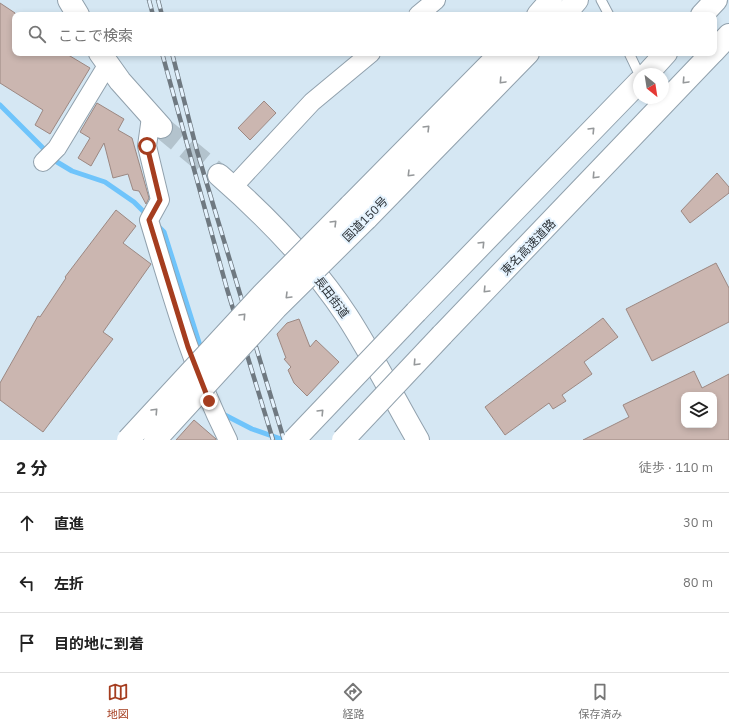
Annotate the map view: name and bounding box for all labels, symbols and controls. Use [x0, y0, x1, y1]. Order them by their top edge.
search box [12, 12, 717, 56]
icon: search [26, 23, 48, 45]
text: ここで検索 [58, 26, 133, 45]
north arrow [633, 68, 669, 104]
one-way arrow [499, 76, 506, 84]
one-way arrow [682, 76, 690, 84]
one-way arrow [422, 126, 430, 133]
one-way arrow [587, 127, 595, 135]
route start [138, 137, 156, 155]
one-way arrow [407, 169, 415, 177]
one-way arrow [593, 171, 600, 179]
street label: 国道150号 [339, 193, 391, 245]
street label: 東名高速道路 [498, 216, 558, 278]
one-way arrow [329, 220, 337, 228]
one-way arrow [478, 241, 485, 249]
street label: 長田街道 [312, 273, 352, 321]
one-way arrow [483, 285, 491, 293]
one-way arrow [285, 291, 293, 299]
one-way arrow [238, 313, 246, 321]
one-way arrow [413, 358, 420, 366]
route end [200, 392, 218, 410]
map controls [681, 392, 717, 428]
button: layers [681, 392, 717, 428]
one-way arrow [150, 408, 158, 416]
one-way arrow [316, 409, 324, 417]
text: 2 分 [16, 457, 47, 479]
text: 徒歩 · 110 m [639, 459, 713, 476]
icon: ahead [16, 512, 38, 534]
text: 直進 [54, 514, 84, 533]
text: 30 m [683, 514, 713, 531]
icon: left [16, 572, 38, 594]
text: 左折 [54, 574, 84, 593]
text: 80 m [683, 574, 713, 591]
icon: arrive [16, 632, 38, 654]
text: 目的地に到着 [54, 634, 144, 653]
tab: 地図 [107, 681, 129, 721]
tab: 経路 [342, 681, 364, 721]
tab: 保存済み [578, 681, 622, 721]

